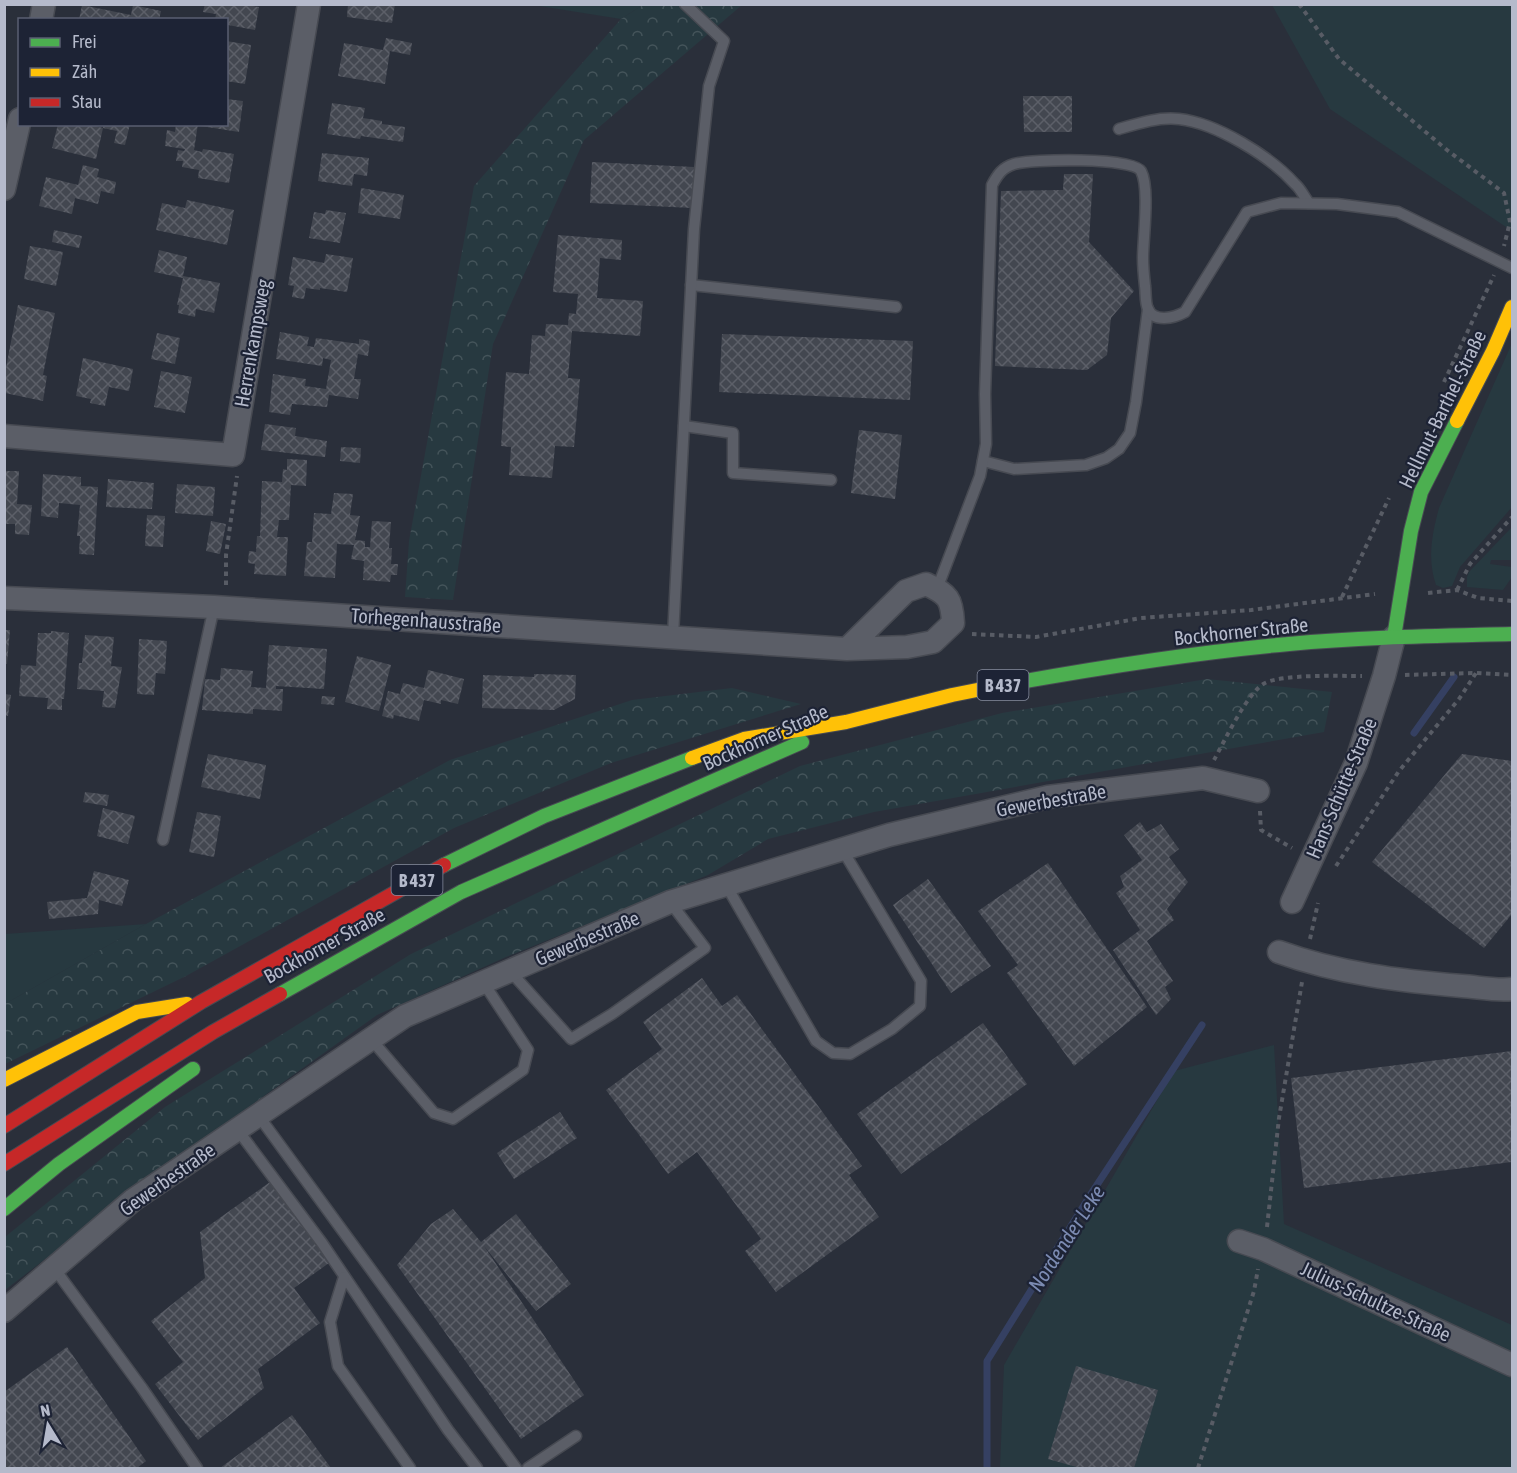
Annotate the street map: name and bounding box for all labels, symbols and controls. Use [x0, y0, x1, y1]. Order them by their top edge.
legend [18, 18, 228, 126]
text: Frei [72, 31, 97, 52]
text: Zäh [72, 61, 97, 82]
text: Stau [72, 91, 102, 112]
street label: Herrenkampsweg [229, 277, 275, 409]
street label: Hellmut-Barthel-Straße [1394, 326, 1490, 492]
street label: Torhegenhausstraße [350, 603, 502, 637]
street label: Bockhorner Straße [1173, 613, 1309, 649]
road number: B 437 [978, 670, 1028, 700]
street label: Bockhorner Straße [699, 699, 831, 775]
street label: Hans-Schütte-Straße [1301, 714, 1381, 862]
street label: Gewerbestraße [994, 779, 1108, 821]
road number: B 437 [392, 865, 442, 895]
street label: Bockhorner Straße [259, 902, 389, 988]
street label: Gewerbestraße [531, 906, 643, 970]
street label: Gewerbestraße [115, 1138, 219, 1220]
water label: Nordender Leke [1023, 1180, 1109, 1296]
street label: Julius-Schultze-Straße [1298, 1256, 1454, 1346]
north arrow [18, 1395, 78, 1455]
text: N [39, 1401, 51, 1420]

